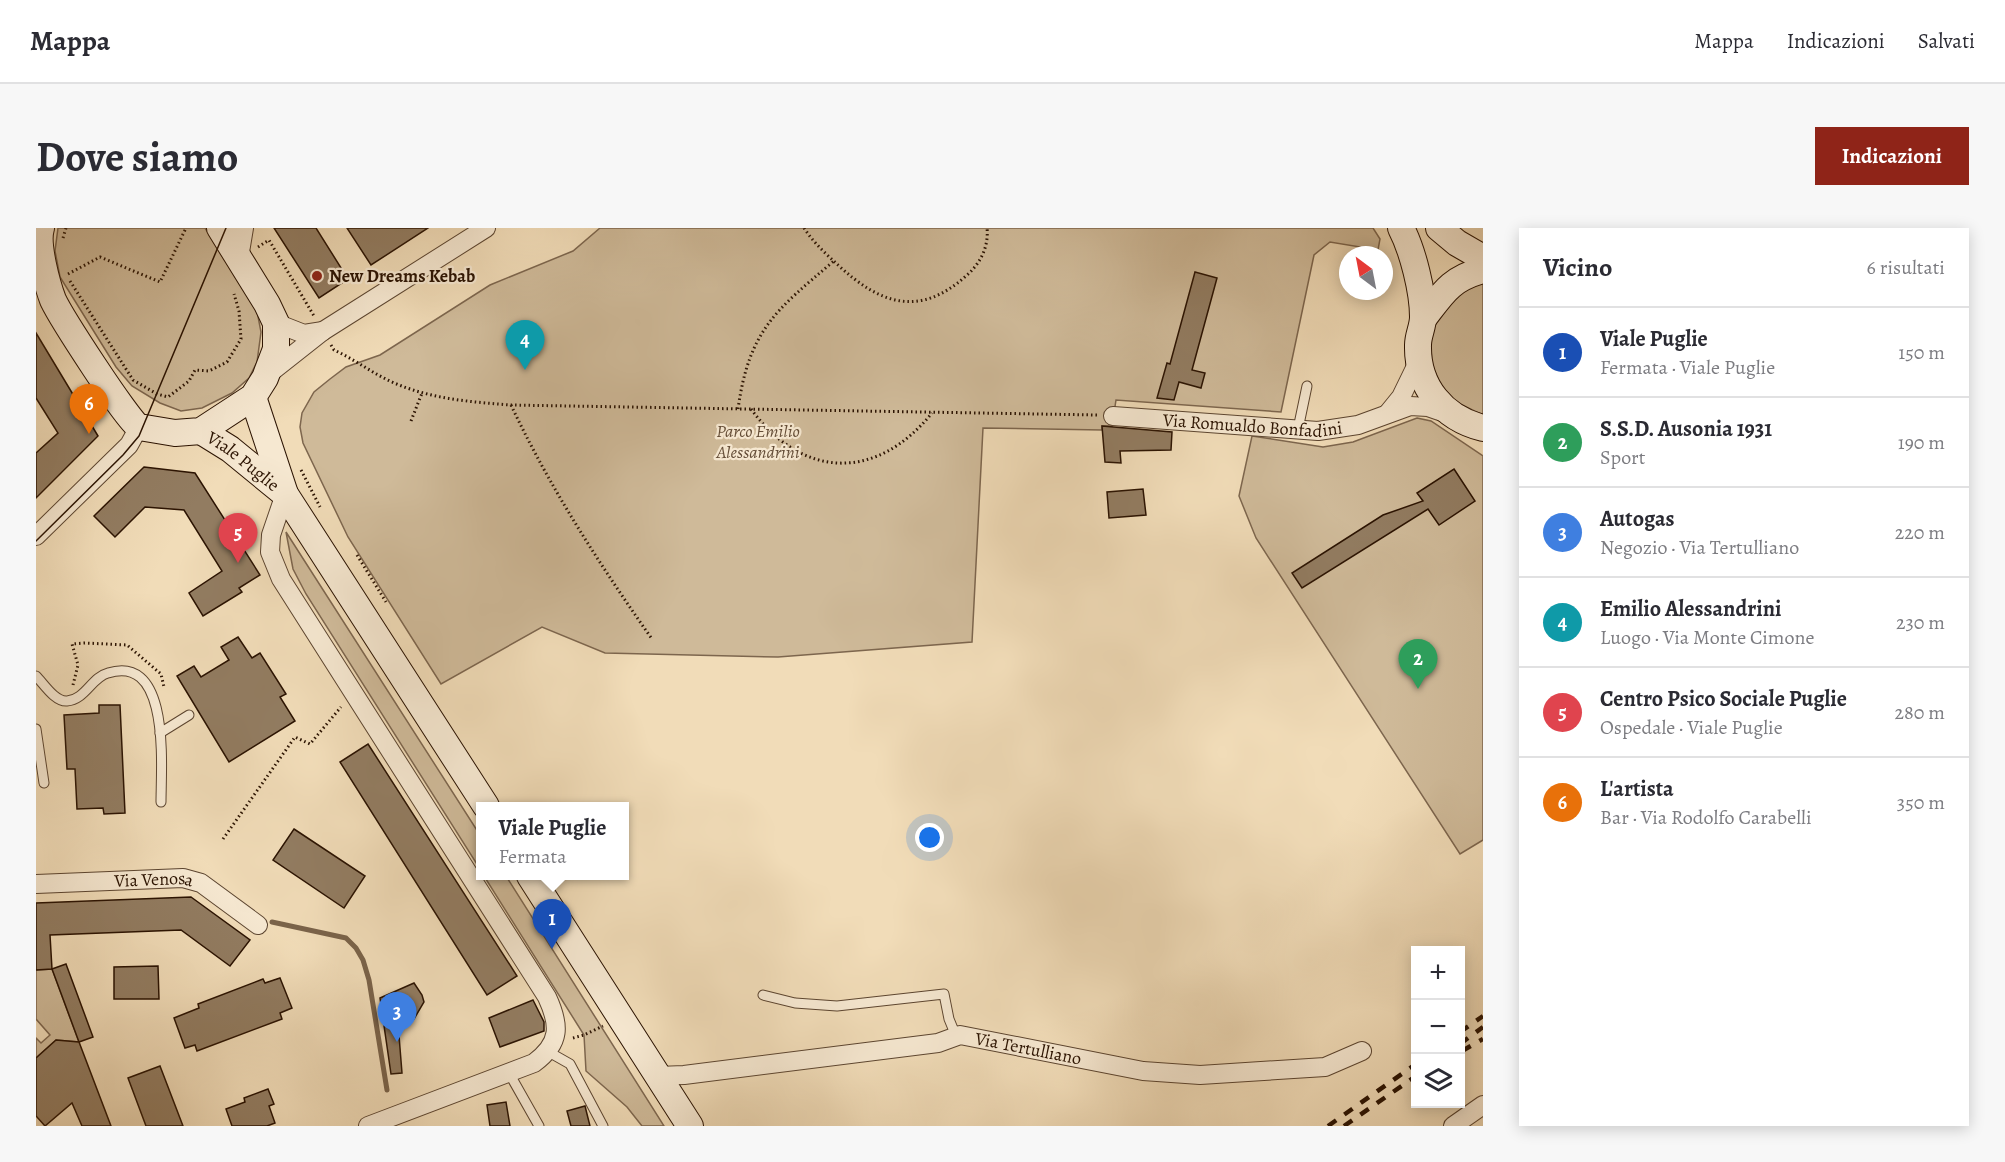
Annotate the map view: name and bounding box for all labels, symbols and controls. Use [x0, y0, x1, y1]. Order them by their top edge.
text: Mappa [30, 22, 110, 60]
text: Mappa [1694, 27, 1754, 55]
text: Indicazioni [1787, 27, 1885, 55]
text: Salvati [1918, 27, 1975, 55]
button: Indicazioni [1815, 127, 1969, 185]
text: Dove siamo [36, 128, 238, 185]
north arrow [1339, 246, 1393, 300]
text: Vicino [1543, 250, 1612, 285]
text: 6 risultati [1867, 254, 1945, 281]
place label: New Dreams Kebab [329, 264, 475, 288]
marker: New Dreams Kebab [310, 269, 324, 283]
pin: 4 [506, 320, 544, 370]
text: Viale Puglie [1600, 324, 1708, 354]
text: 1 [1559, 339, 1566, 366]
text: 150 m [1898, 339, 1945, 366]
text: Fermata · Viale Puglie [1600, 354, 1775, 381]
pin: 6 [70, 384, 108, 434]
street label: Via Romualdo Bonfadini [1161, 408, 1344, 443]
text: S.S.D. Ausonia 1931 [1600, 414, 1772, 444]
park label: Parco Emilio Alessandrini [715, 419, 800, 464]
street label: Viale Puglie [201, 425, 285, 497]
text: 2 [1558, 429, 1567, 456]
text: 190 m [1898, 429, 1945, 456]
text: Sport [1600, 444, 1645, 471]
text: Autogas [1600, 504, 1675, 534]
pin: 5 [218, 514, 258, 563]
text: 3 [1558, 519, 1567, 546]
text: 220 m [1895, 519, 1945, 546]
text: Negozio · Via Tertulliano [1600, 534, 1799, 561]
text: Emilio Alessandrini [1600, 594, 1781, 624]
text: 4 [1558, 609, 1567, 636]
text: 230 m [1896, 609, 1945, 636]
text: Luogo · Via Monte Cimone [1600, 624, 1814, 651]
pin: 2 [1398, 640, 1438, 689]
text: Centro Psico Sociale Puglie [1600, 684, 1847, 714]
text: 5 [1558, 699, 1567, 726]
text: 280 m [1895, 699, 1945, 726]
text: Ospedale · Viale Puglie [1600, 714, 1783, 741]
text: L'artista [1600, 774, 1674, 804]
text: 6 [1558, 789, 1567, 816]
text: 350 m [1897, 789, 1945, 816]
popup [476, 802, 629, 880]
text: Bar · Via Rodolfo Carabelli [1600, 804, 1812, 831]
text: Viale Puglie [499, 813, 606, 843]
your location [915, 823, 944, 852]
text: Fermata [499, 843, 566, 870]
street label: Via Venosa [113, 866, 197, 893]
pin: 1 [532, 900, 572, 949]
map controls [1411, 946, 1465, 1108]
button: + [1411, 946, 1465, 1000]
pin: 3 [378, 992, 416, 1042]
button: − [1411, 1000, 1465, 1054]
street label: Via Tertulliano [972, 1026, 1084, 1071]
button: layers [1411, 1054, 1465, 1108]

